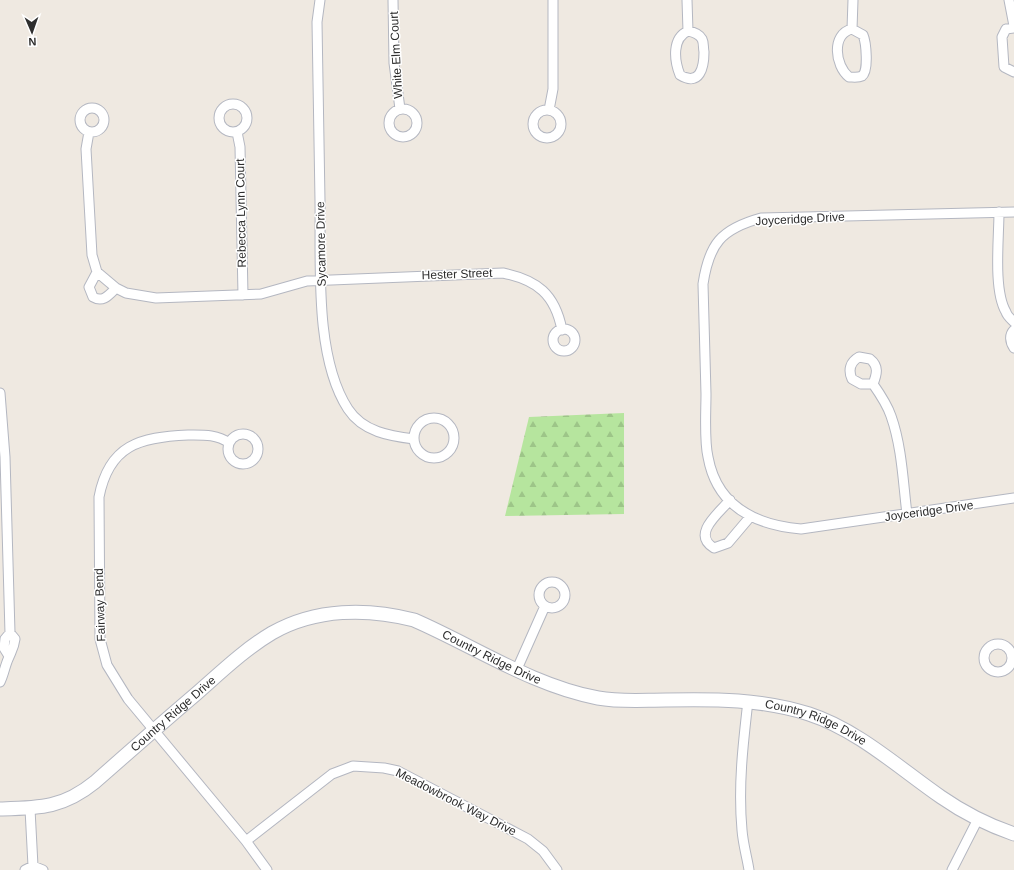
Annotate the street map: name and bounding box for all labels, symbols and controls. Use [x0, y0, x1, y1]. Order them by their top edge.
street label: White Elm Court [387, 10, 405, 99]
north arrow [12, 12, 52, 52]
text: N [28, 36, 37, 48]
street label: Rebecca Lynn Court [233, 158, 249, 268]
street label: Sycamore Drive [313, 201, 329, 287]
street label: Joyceridge Drive [755, 210, 845, 228]
street label: Hester Street [421, 266, 493, 282]
street label: Joyceridge Drive [884, 498, 975, 524]
street label: Fairway Bend [92, 568, 108, 642]
street label: Country Ridge Drive [440, 627, 543, 687]
street label: Country Ridge Drive [128, 673, 219, 754]
street label: Country Ridge Drive [764, 697, 869, 748]
street label: Meadowbrook Way Drive [393, 765, 519, 839]

